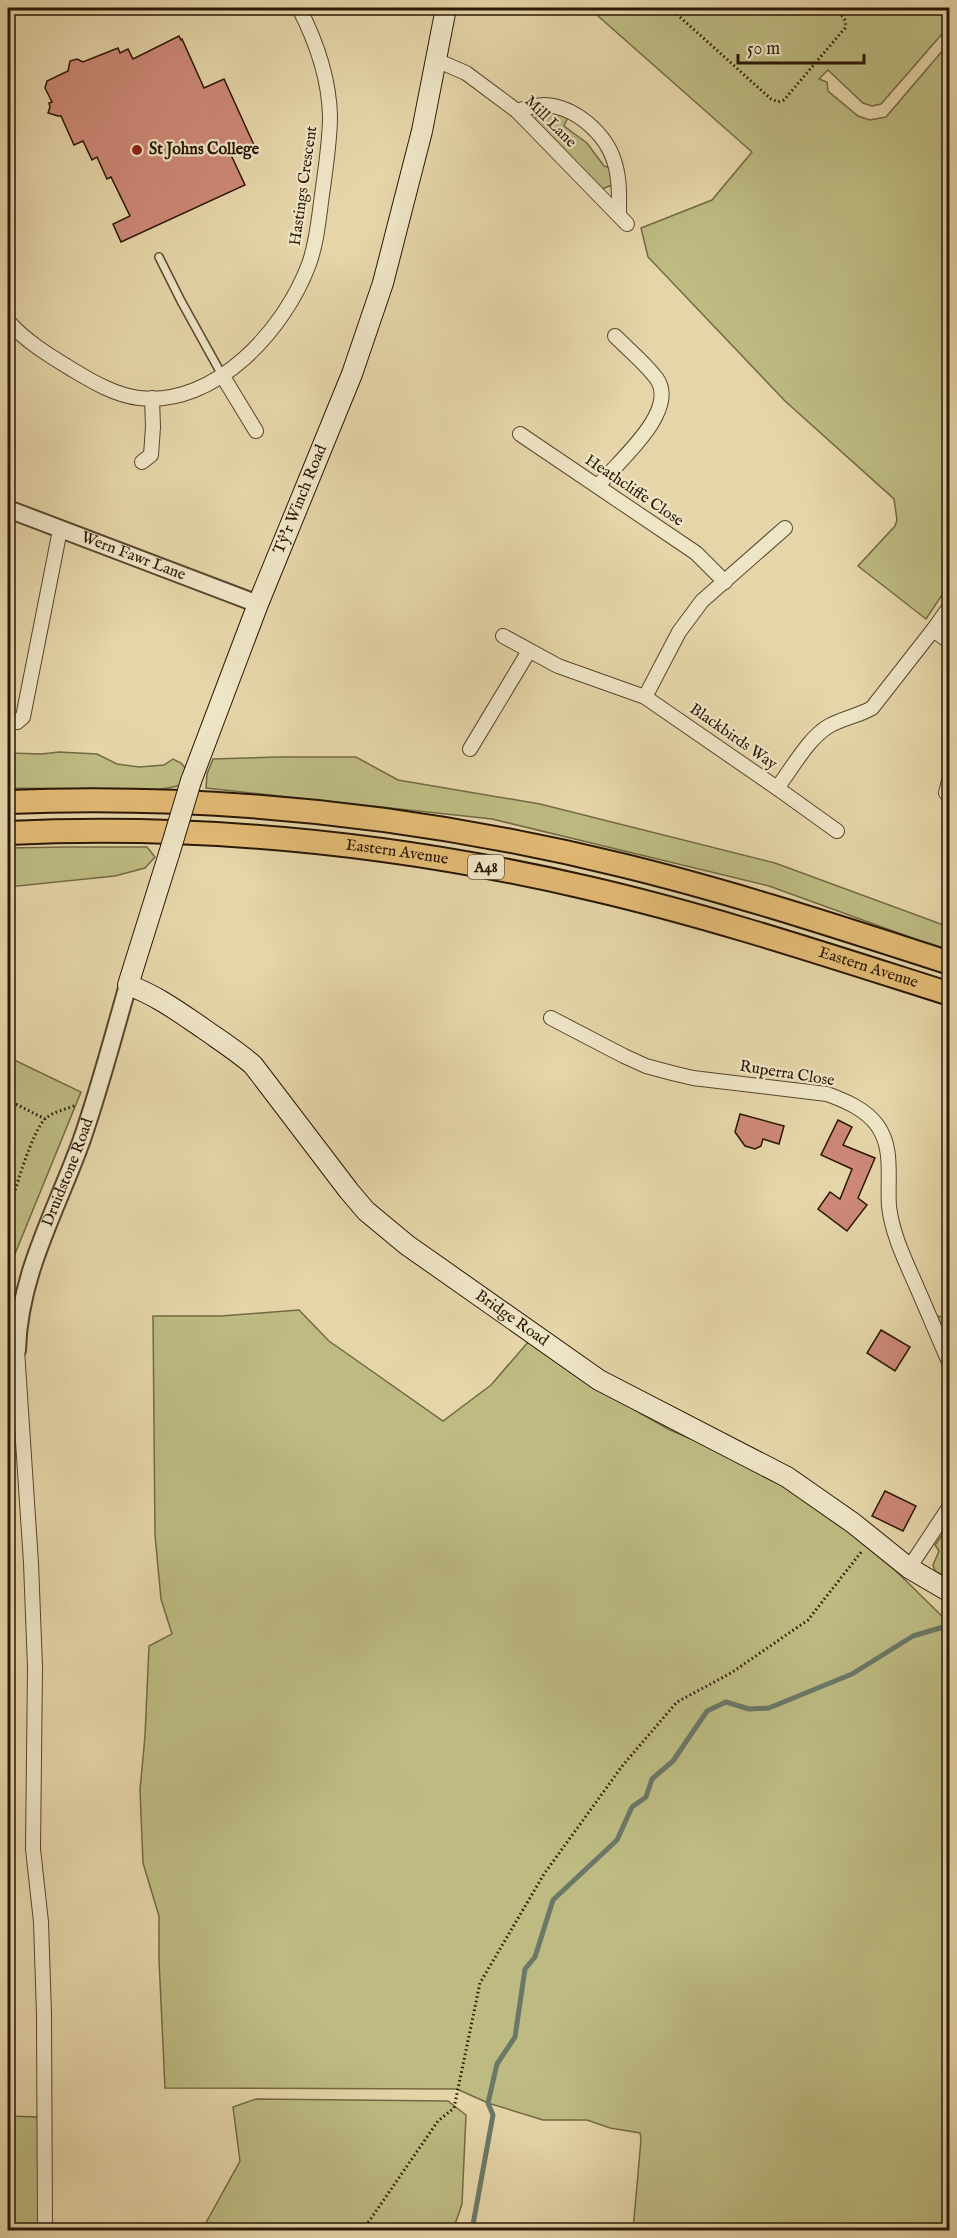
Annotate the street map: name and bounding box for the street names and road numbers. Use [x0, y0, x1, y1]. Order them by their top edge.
street label: Mill Lane [520, 92, 580, 152]
street label: Hastings Crescent [286, 124, 322, 247]
street label: Tŷ'r Winch Road [269, 442, 332, 557]
street label: Heathcliffe Close [581, 451, 687, 531]
street label: Wern Fawr Lane [78, 528, 188, 586]
street label: Blackbirds Way [685, 699, 781, 775]
street label: Eastern Avenue [345, 836, 450, 870]
road number: A48 [468, 855, 504, 879]
street label: Eastern Avenue [816, 943, 921, 993]
street label: Ruperra Close [738, 1057, 836, 1091]
street label: Druidstone Road [38, 1115, 99, 1230]
street label: Bridge Road [471, 1286, 553, 1351]

